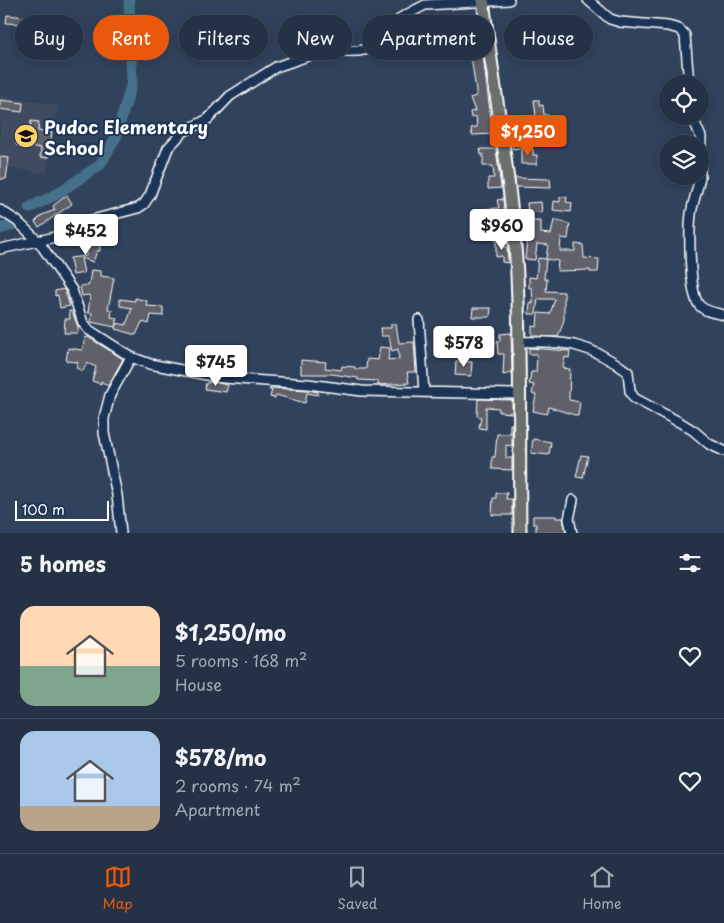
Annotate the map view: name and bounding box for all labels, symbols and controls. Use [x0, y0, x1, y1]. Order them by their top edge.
chip: Buy [15, 15, 83, 60]
chip: Rent [93, 15, 169, 60]
chip: Filters [179, 15, 268, 60]
chip: New [278, 15, 352, 60]
chip: Apartment [362, 15, 494, 60]
chip: House [504, 15, 593, 60]
map controls [659, 75, 709, 185]
button: locate [659, 75, 709, 125]
place label: Pudoc Elementary School [44, 113, 208, 161]
pin: $1,250 [487, 114, 569, 157]
text: $1,250 [501, 119, 555, 143]
school or university icon: Pudoc Elementary School [13, 123, 39, 149]
button: layers [659, 135, 709, 185]
pin: $960 [472, 208, 532, 251]
text: $960 [481, 213, 523, 237]
pin: $452 [56, 214, 116, 256]
text: $452 [65, 218, 107, 242]
pin: $578 [434, 326, 494, 368]
text: $578 [444, 330, 484, 354]
pin: $745 [186, 344, 246, 387]
text: $745 [196, 349, 236, 373]
scale bar [15, 498, 109, 521]
text: 100 m [22, 499, 65, 520]
text: 5 homes [20, 547, 106, 579]
icon: filters [676, 549, 704, 577]
text: $1,250/mo [175, 616, 286, 648]
icon: home [60, 626, 120, 686]
icon: heart [676, 642, 704, 670]
text: 5 rooms · 168 m² [175, 648, 307, 672]
text: House [175, 672, 222, 696]
text: $578/mo [175, 741, 266, 773]
icon: home [60, 751, 120, 811]
icon: heart [676, 767, 704, 795]
text: 2 rooms · 74 m² [175, 773, 301, 797]
text: Apartment [175, 797, 260, 821]
tab: Map [103, 863, 132, 914]
tab: Saved [338, 863, 377, 914]
tab: Home [582, 863, 621, 914]

